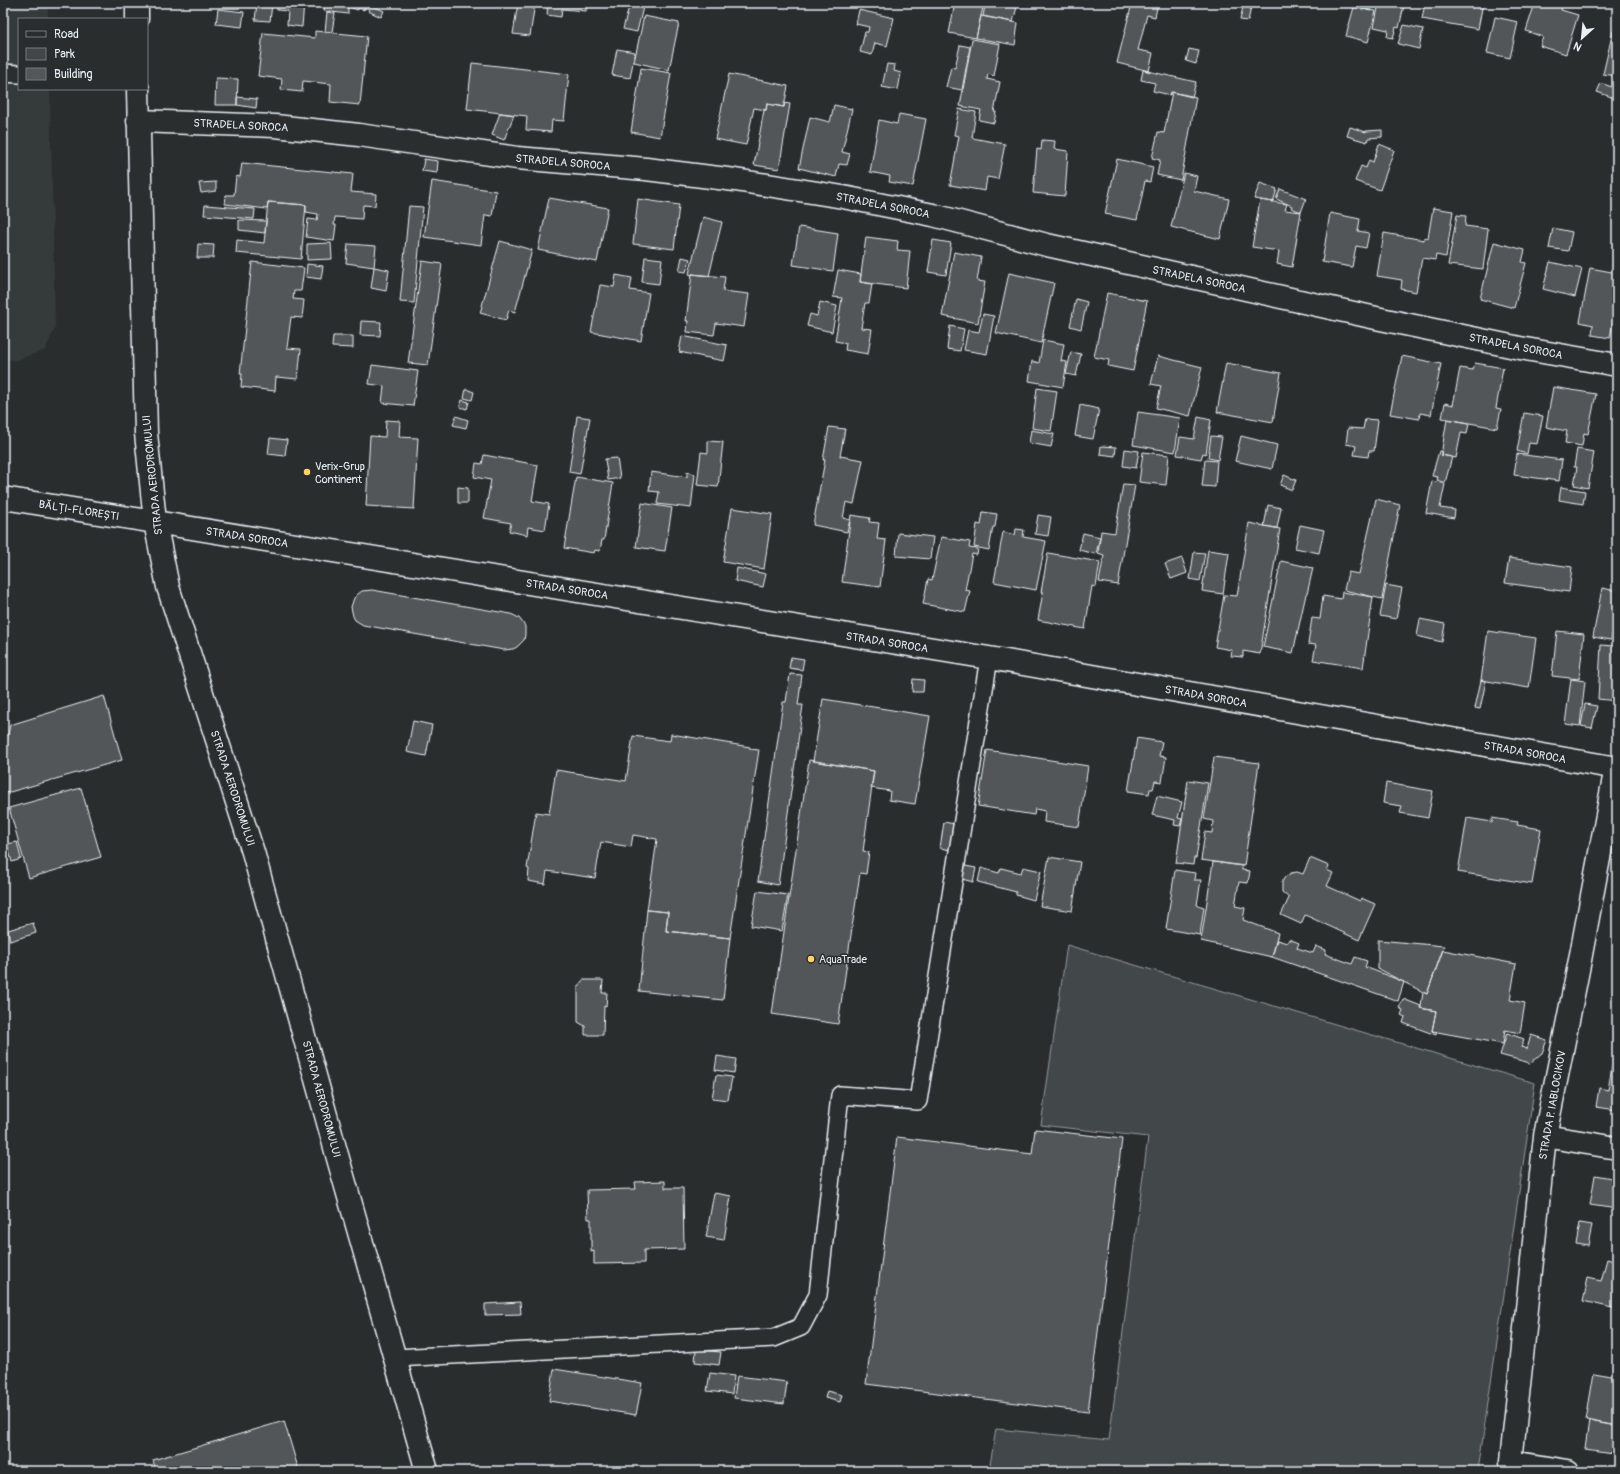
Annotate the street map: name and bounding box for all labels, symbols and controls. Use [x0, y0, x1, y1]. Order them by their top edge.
legend [18, 18, 148, 90]
north arrow [1562, 18, 1602, 58]
text: Road [54, 27, 79, 42]
text: N [1571, 39, 1584, 54]
text: Park [54, 47, 75, 62]
text: Building [54, 67, 93, 82]
street label: STRADELA SOROCА [193, 117, 289, 134]
street label: STRADELA SOROCА [515, 152, 611, 173]
street label: STRADELA SOROCА [835, 190, 931, 221]
street label: STRADELA SOROCА [1151, 263, 1247, 296]
street label: STRADELA SOROCА [1468, 331, 1564, 362]
street label: STRADA AERODROMULUI [140, 414, 165, 536]
place label: Verix-Grup Continent [315, 460, 365, 486]
marker: Verix-Grup Continent [302, 467, 312, 477]
street label: BĂLȚI-FLOREȘTI [38, 498, 120, 523]
street label: STRADA SOROCA [205, 525, 289, 550]
street label: STRADA SOROCA [525, 577, 609, 602]
street label: STRADA SOROCA [845, 630, 929, 655]
street label: STRADA SOROCA [1164, 683, 1248, 710]
street label: STRADA AERODROMULUI [208, 729, 257, 848]
street label: STRADA SOROCA [1483, 739, 1567, 766]
place label: AquaTrade [819, 953, 868, 966]
marker: AquaTrade [806, 954, 816, 964]
street label: STRADA AERODROMULUI [300, 1039, 343, 1159]
street label: STRADA P. IABLOCIKOV [1536, 1049, 1569, 1161]

